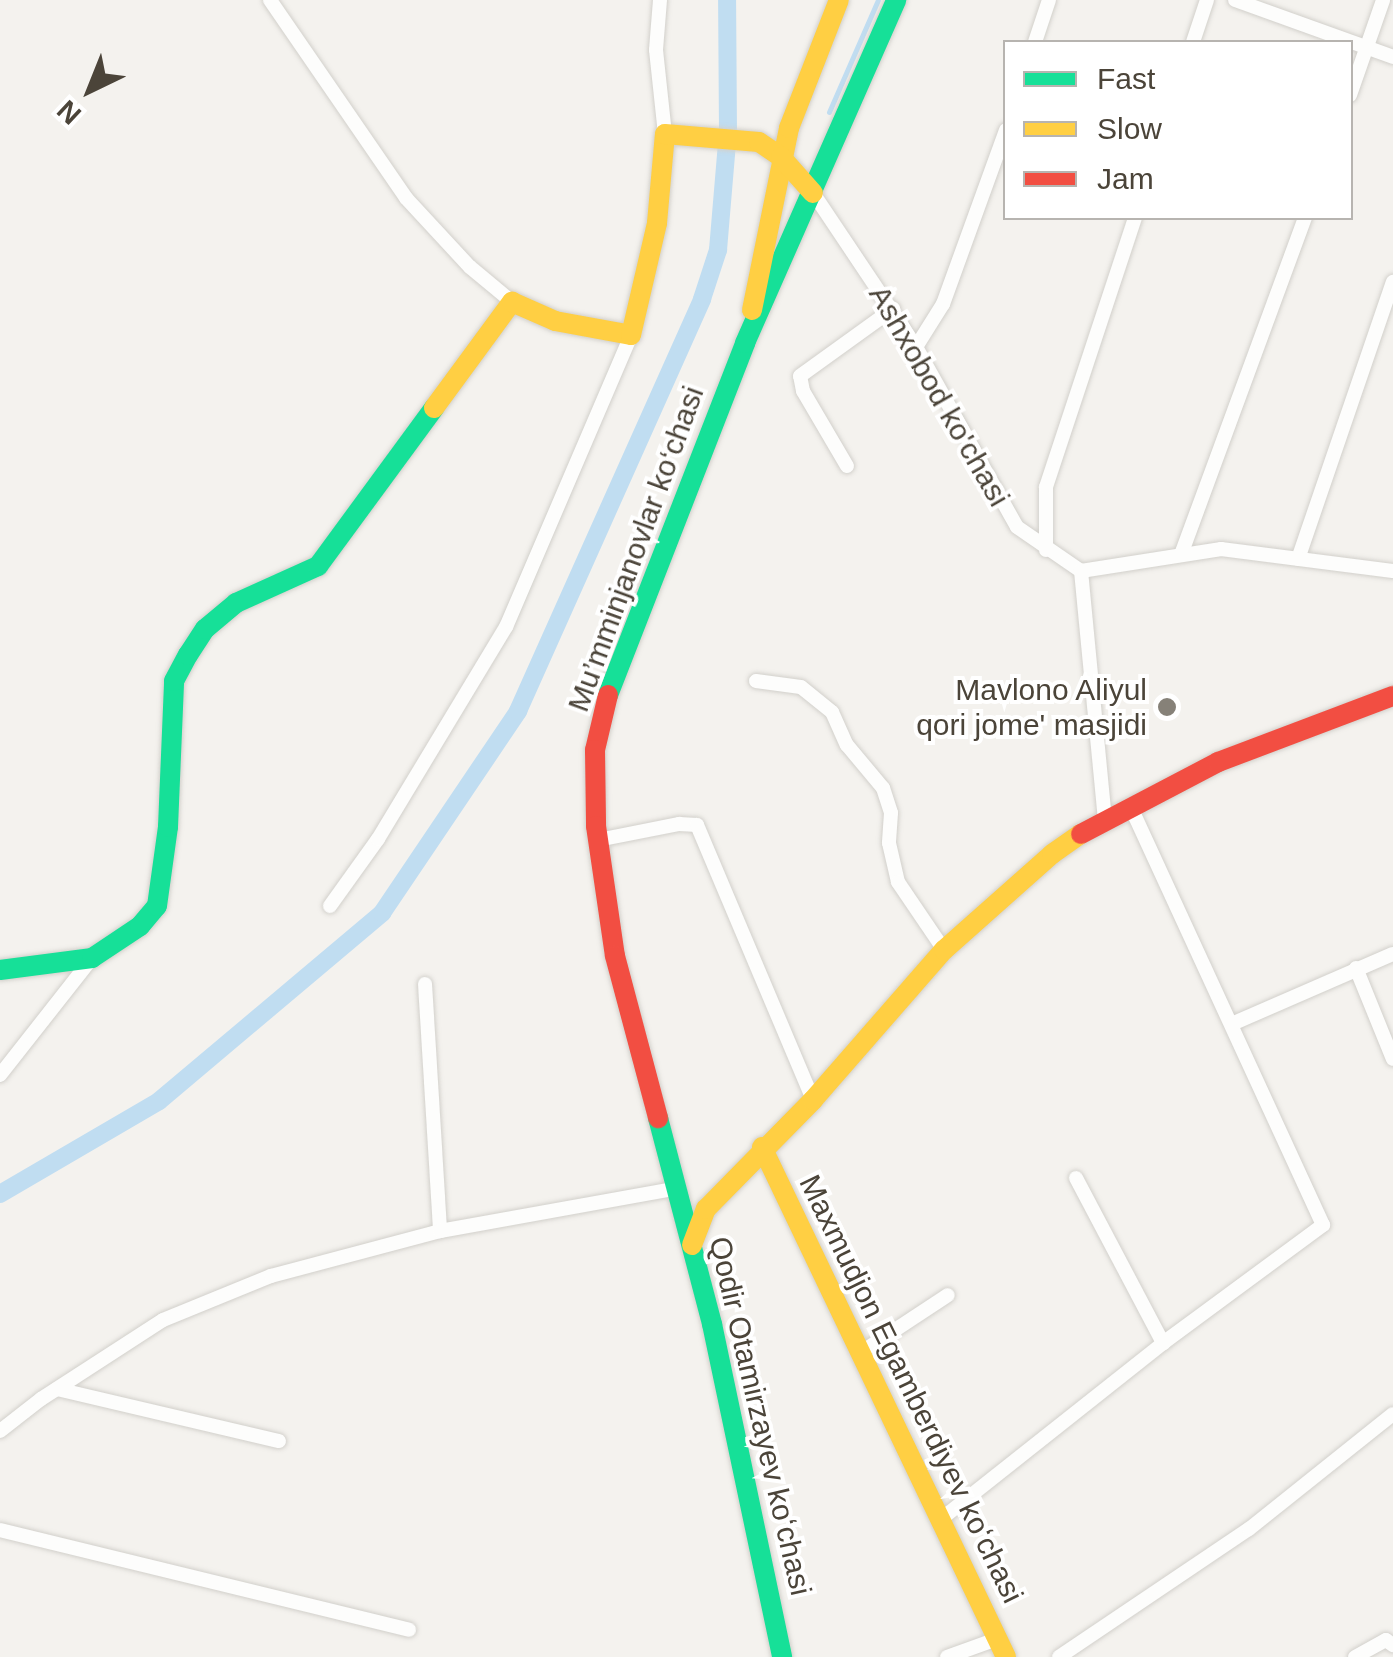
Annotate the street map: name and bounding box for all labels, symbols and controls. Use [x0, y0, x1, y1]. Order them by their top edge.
north arrow [40, 40, 140, 140]
legend [1003, 40, 1353, 220]
text: Fast [1097, 62, 1155, 95]
text: N [51, 94, 87, 131]
text: Slow [1097, 112, 1162, 145]
text: Jam [1097, 162, 1154, 195]
street label: Ashxobod ko'chasi [861, 279, 1017, 513]
street label: Mu’mminjanovlar ko‘chasi [560, 381, 712, 717]
place label: Mavlono Aliyul qori jome' masjidi [916, 672, 1147, 742]
marker: Mavlono Aliyul qori jome' masjidi [1156, 696, 1178, 718]
street label: Maxmudjon Egamberdiyev koʻchasi [791, 1169, 1031, 1609]
street label: Qodir Otamirzayev koʻchasi [701, 1233, 819, 1599]

